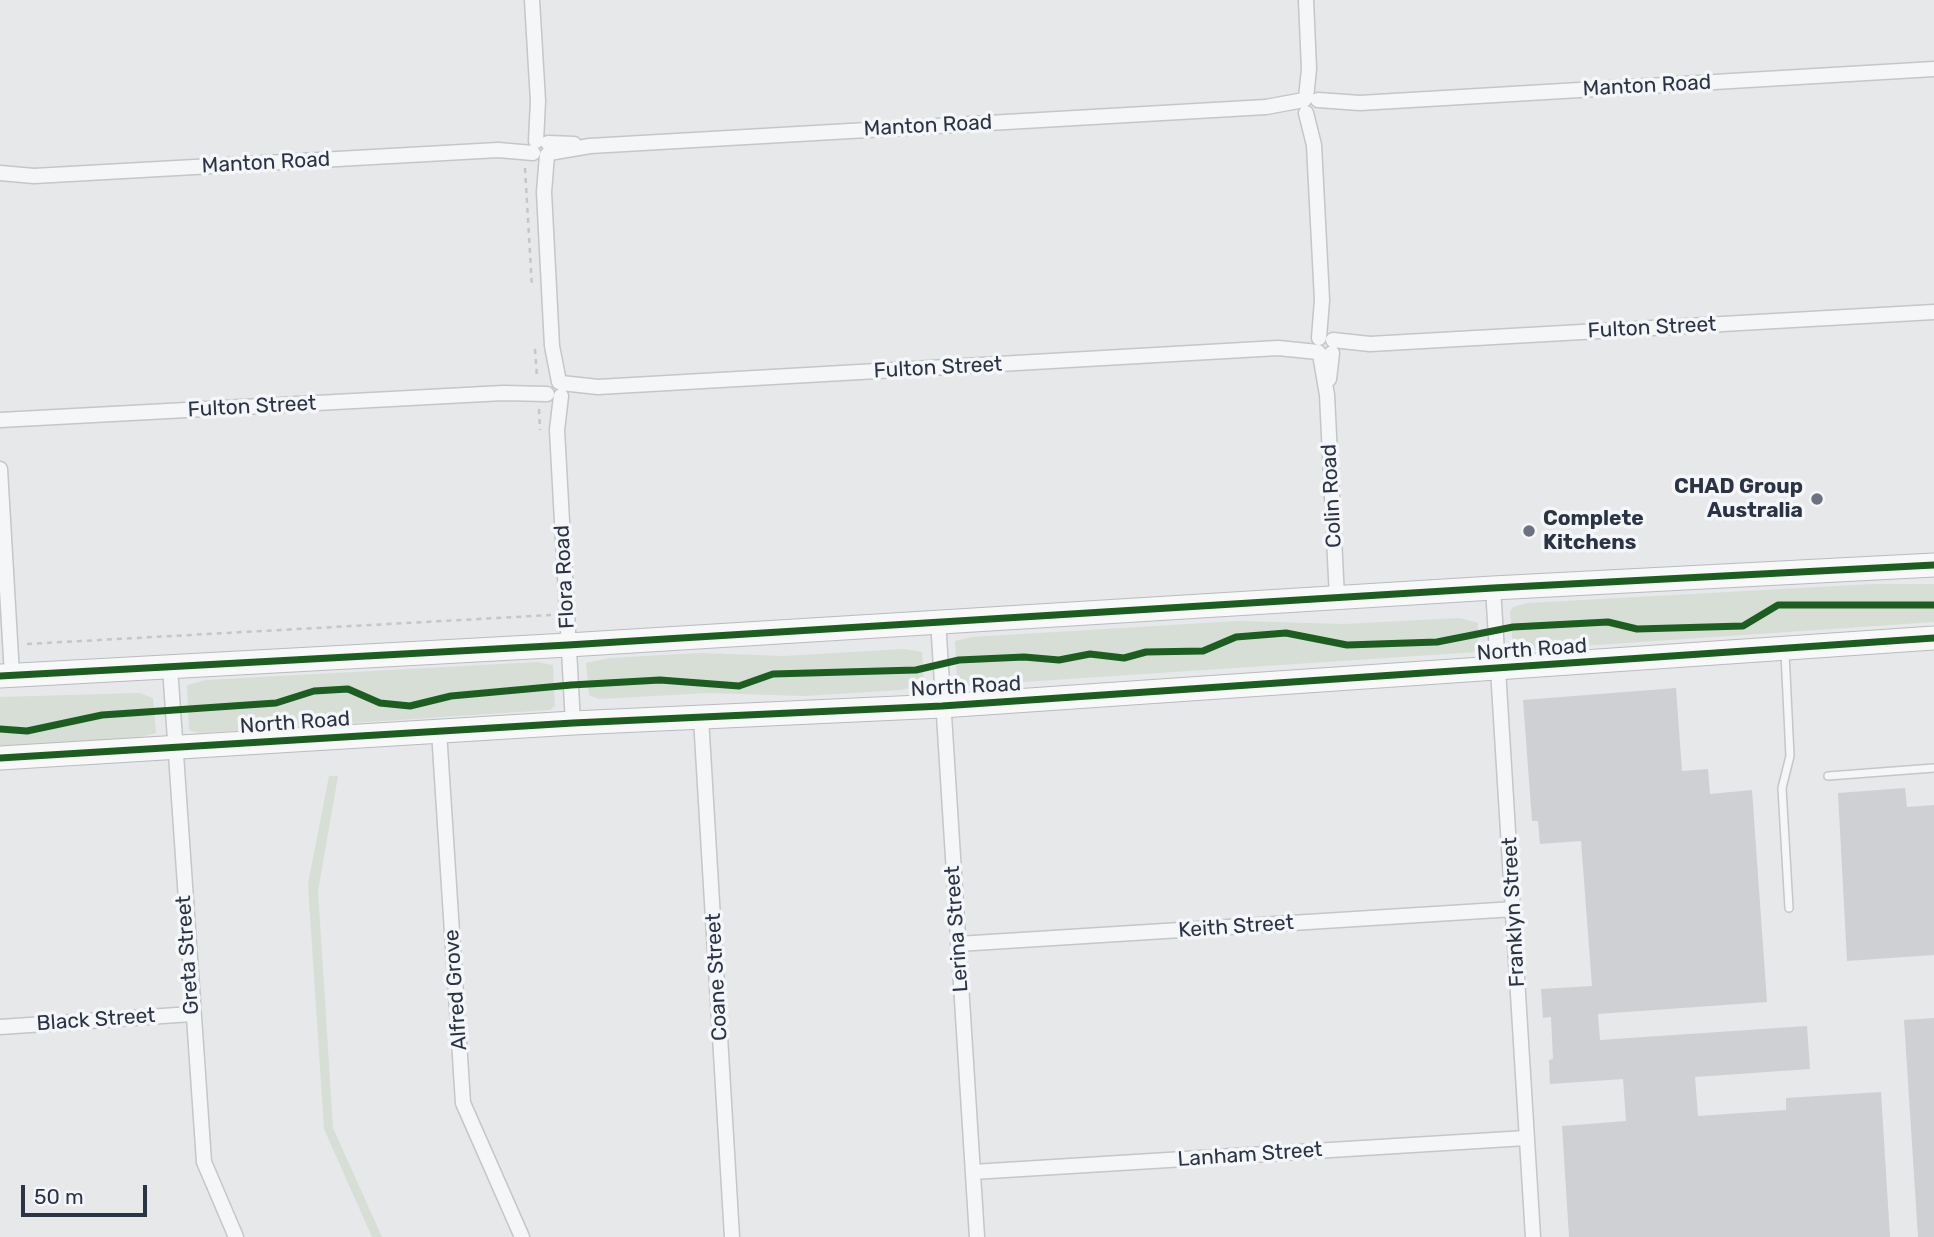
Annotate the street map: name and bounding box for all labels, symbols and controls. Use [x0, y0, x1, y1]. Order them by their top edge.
street label: Manton Road [1582, 70, 1712, 102]
street label: Manton Road [863, 110, 993, 142]
street label: Manton Road [201, 147, 331, 179]
street label: Fulton Street [1587, 312, 1717, 344]
street label: Fulton Street [873, 352, 1003, 384]
street label: Fulton Street [187, 391, 317, 423]
street label: Colin Road [1317, 443, 1347, 549]
place label: CHAD Group Australia [1674, 474, 1803, 524]
marker: CHAD Group Australia [1809, 491, 1825, 507]
place label: Complete Kitchens [1543, 506, 1644, 556]
marker: Complete Kitchens [1521, 523, 1537, 539]
street label: Flora Road [550, 525, 580, 629]
street label: North Road [1476, 634, 1588, 666]
street label: North Road [910, 672, 1022, 702]
street label: North Road [239, 707, 351, 739]
street label: Franklyn Street [1497, 836, 1531, 988]
street label: Lerina Street [940, 865, 974, 993]
street label: Greta Street [171, 895, 205, 1015]
street label: Keith Street [1177, 910, 1295, 944]
street label: Coane Street [701, 912, 733, 1042]
street label: Alfred Grove [439, 929, 473, 1051]
street label: Black Street [36, 1003, 156, 1037]
street label: Lanham Street [1177, 1137, 1323, 1173]
scale bar [24, 1170, 150, 1214]
text: 50 m [34, 1184, 84, 1209]

